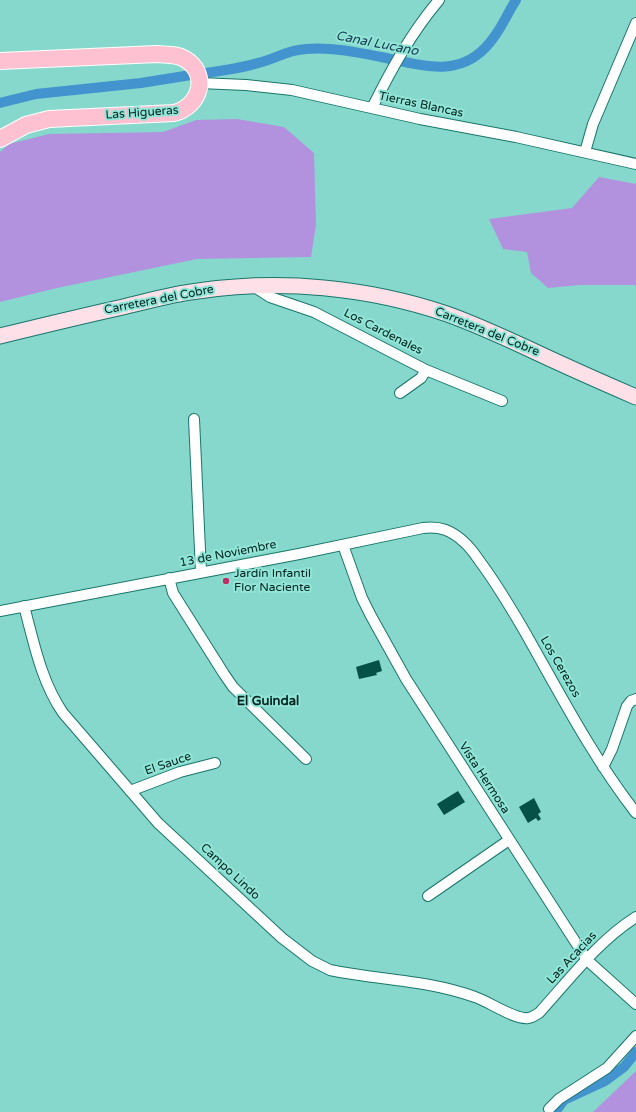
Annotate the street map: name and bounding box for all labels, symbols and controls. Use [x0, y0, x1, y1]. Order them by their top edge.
water label: Canal Lucano [334, 28, 420, 60]
street label: Tierras Blancas [377, 89, 465, 121]
street label: Las Higueras [105, 103, 179, 123]
street label: Carretera del Cobre [103, 282, 215, 318]
street label: Carretera del Cobre [433, 304, 541, 360]
street label: Los Cardenales [341, 306, 425, 358]
street label: 13 de Noviembre [178, 538, 278, 570]
place label: Jardín Infantil Flor Naciente [234, 567, 311, 595]
marker: Jardín Infantil Flor Naciente [221, 576, 231, 586]
street label: Los Cerezos [537, 634, 583, 700]
district label: El Guindal [237, 694, 299, 710]
street label: Vista Hermosa [456, 740, 512, 816]
street label: El Sauce [143, 749, 193, 779]
street label: Campo Lindo [197, 841, 263, 903]
street label: Las Acacias [544, 929, 600, 987]

